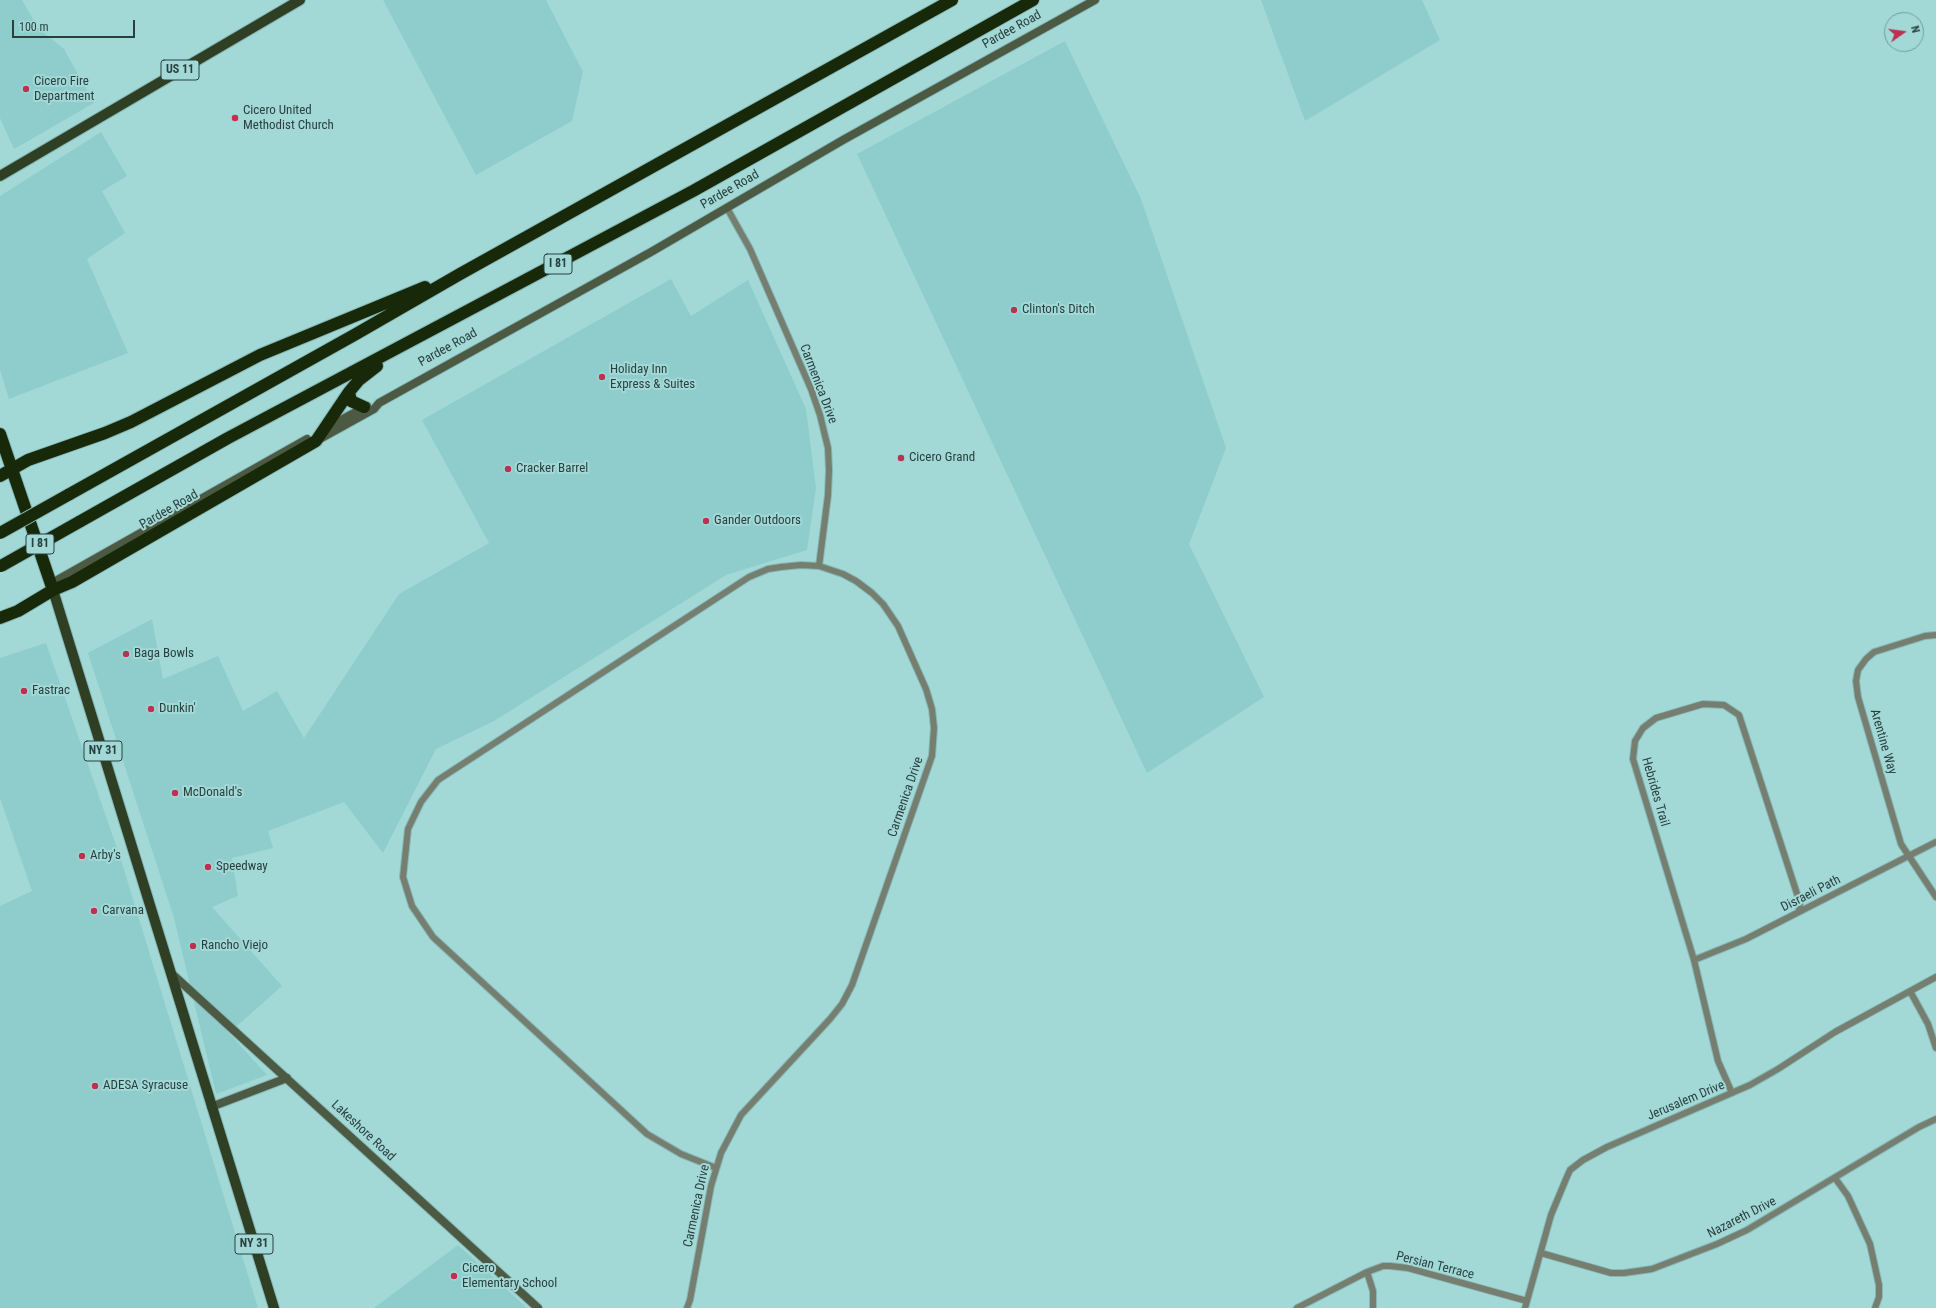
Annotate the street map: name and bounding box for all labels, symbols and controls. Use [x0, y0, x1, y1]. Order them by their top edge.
street label: Pardee Road [980, 7, 1044, 53]
scale bar [14, 12, 137, 38]
north arrow [1884, 12, 1924, 52]
text: 100 m [19, 20, 49, 34]
text: N [1908, 24, 1922, 34]
road number: US 11 [161, 60, 199, 80]
place label: Cicero Fire Department [34, 74, 94, 105]
marker: Cicero Fire Department [21, 84, 31, 94]
place label: Cicero United Methodist Church [243, 103, 334, 134]
marker: Cicero United Methodist Church [230, 113, 240, 123]
street label: Pardee Road [698, 167, 762, 213]
road number: I 81 [544, 254, 572, 274]
place label: Clinton's Ditch [1022, 302, 1095, 318]
marker: Clinton's Ditch [1009, 305, 1019, 315]
street label: Pardee Road [416, 325, 480, 371]
street label: Carmenica Drive [796, 342, 840, 426]
place label: Holiday Inn Express & Suites [610, 362, 695, 393]
marker: Holiday Inn Express & Suites [597, 372, 607, 382]
place label: Cicero Grand [909, 450, 975, 466]
marker: Cicero Grand [896, 453, 906, 463]
place label: Cracker Barrel [516, 461, 588, 477]
marker: Cracker Barrel [503, 464, 513, 474]
street label: Pardee Road [137, 487, 201, 533]
place label: Gander Outdoors [714, 513, 801, 529]
marker: Gander Outdoors [701, 516, 711, 526]
road number: I 81 [26, 534, 54, 554]
place label: Baga Bowls [134, 646, 194, 662]
marker: Baga Bowls [121, 649, 131, 659]
place label: Fastrac [32, 683, 70, 699]
marker: Fastrac [19, 686, 29, 696]
place label: Dunkin' [159, 701, 196, 717]
marker: Dunkin' [146, 704, 156, 714]
street label: Arentine Way [1866, 708, 1900, 776]
road number: NY 31 [84, 741, 122, 761]
street label: Carmenica Drive [885, 755, 927, 839]
street label: Hebrides Trail [1638, 756, 1672, 828]
place label: McDonald's [183, 785, 242, 801]
marker: McDonald's [170, 788, 180, 798]
place label: Arby's [90, 848, 121, 864]
marker: Arby's [77, 851, 87, 861]
place label: Speedway [216, 859, 268, 875]
marker: Speedway [203, 862, 213, 872]
street label: Disraeli Path [1779, 872, 1843, 916]
place label: Carvana [102, 903, 144, 919]
marker: Carvana [89, 906, 99, 916]
place label: Rancho Viejo [201, 938, 268, 954]
marker: Rancho Viejo [188, 941, 198, 951]
place label: ADESA Syracuse [103, 1078, 188, 1094]
street label: Jerusalem Drive [1645, 1078, 1727, 1124]
marker: ADESA Syracuse [90, 1081, 100, 1091]
street label: Lakeshore Road [328, 1097, 398, 1165]
street label: Carmenica Drive [681, 1163, 713, 1249]
street label: Nazareth Drive [1705, 1194, 1779, 1242]
road number: NY 31 [235, 1234, 273, 1254]
street label: Persian Terrace [1394, 1249, 1476, 1283]
place label: Cicero Elementary School [462, 1261, 557, 1292]
marker: Cicero Elementary School [449, 1271, 459, 1281]

